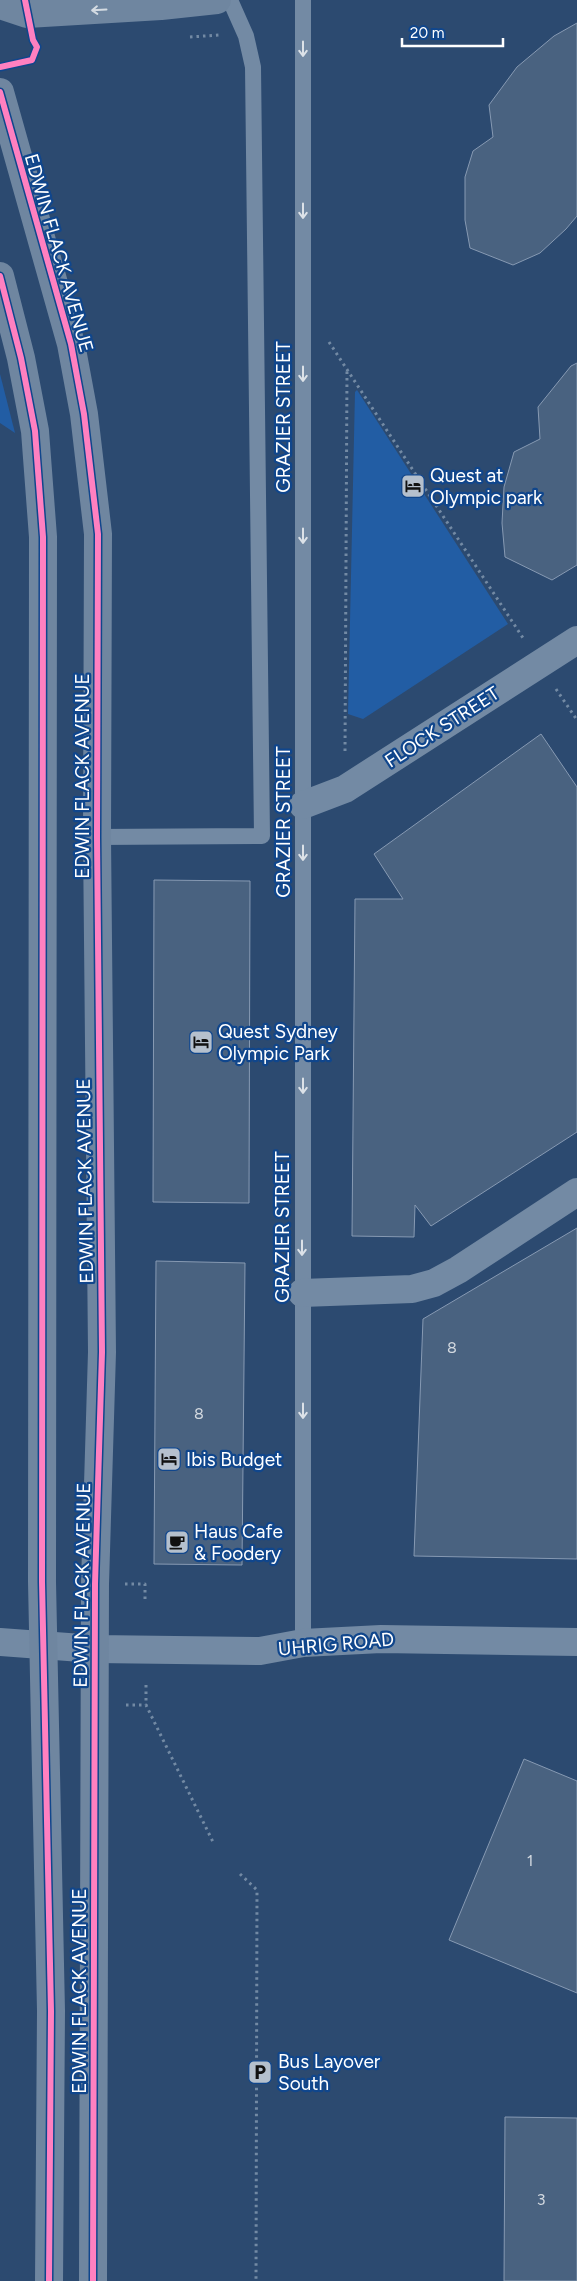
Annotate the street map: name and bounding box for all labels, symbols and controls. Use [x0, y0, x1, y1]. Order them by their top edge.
one-way arrow [91, 5, 107, 14]
scale bar [402, 15, 503, 47]
text: 20 m [410, 24, 444, 42]
one-way arrow [298, 40, 308, 56]
street label: EDWIN FLACK AVENUE [20, 151, 98, 355]
one-way arrow [298, 202, 308, 219]
street label: GRAZIER STREET [272, 341, 295, 493]
one-way arrow [298, 365, 308, 381]
place label: Quest at Olympic park [430, 464, 543, 509]
hotel icon: Quest at Olympic park [400, 473, 426, 499]
one-way arrow [298, 528, 308, 544]
street label: EDWIN FLACK AVENUE [71, 673, 94, 879]
street label: FLOCK STREET [381, 681, 504, 772]
street label: GRAZIER STREET [272, 746, 295, 898]
one-way arrow [298, 845, 308, 861]
place label: Quest Sydney Olympic Park [218, 1020, 338, 1065]
hotel icon: Quest Sydney Olympic Park [188, 1029, 214, 1055]
street label: EDWIN FLACK AVENUE [72, 1078, 98, 1284]
one-way arrow [298, 1078, 308, 1094]
street label: GRAZIER STREET [271, 1151, 294, 1303]
one-way arrow [297, 1240, 307, 1256]
house number: 8 [447, 1338, 457, 1357]
one-way arrow [298, 1402, 308, 1419]
house number: 8 [194, 1404, 204, 1423]
hotel icon: Ibis Budget [156, 1446, 182, 1472]
place label: Ibis Budget [186, 1448, 282, 1471]
street label: EDWIN FLACK AVENUE [69, 1482, 95, 1688]
place label: Haus Cafe & Foodery [194, 1520, 283, 1565]
cafe icon: Haus Cafe & Foodery [164, 1529, 190, 1555]
street label: UHRIG ROAD [277, 1627, 395, 1661]
house number: 1 [527, 1851, 533, 1870]
street label: EDWIN FLACK AVENUE [68, 1888, 91, 2094]
place label: Bus Layover South [278, 2050, 381, 2095]
parking icon: Bus Layover South [247, 2059, 273, 2085]
house number: 3 [537, 2190, 545, 2209]

